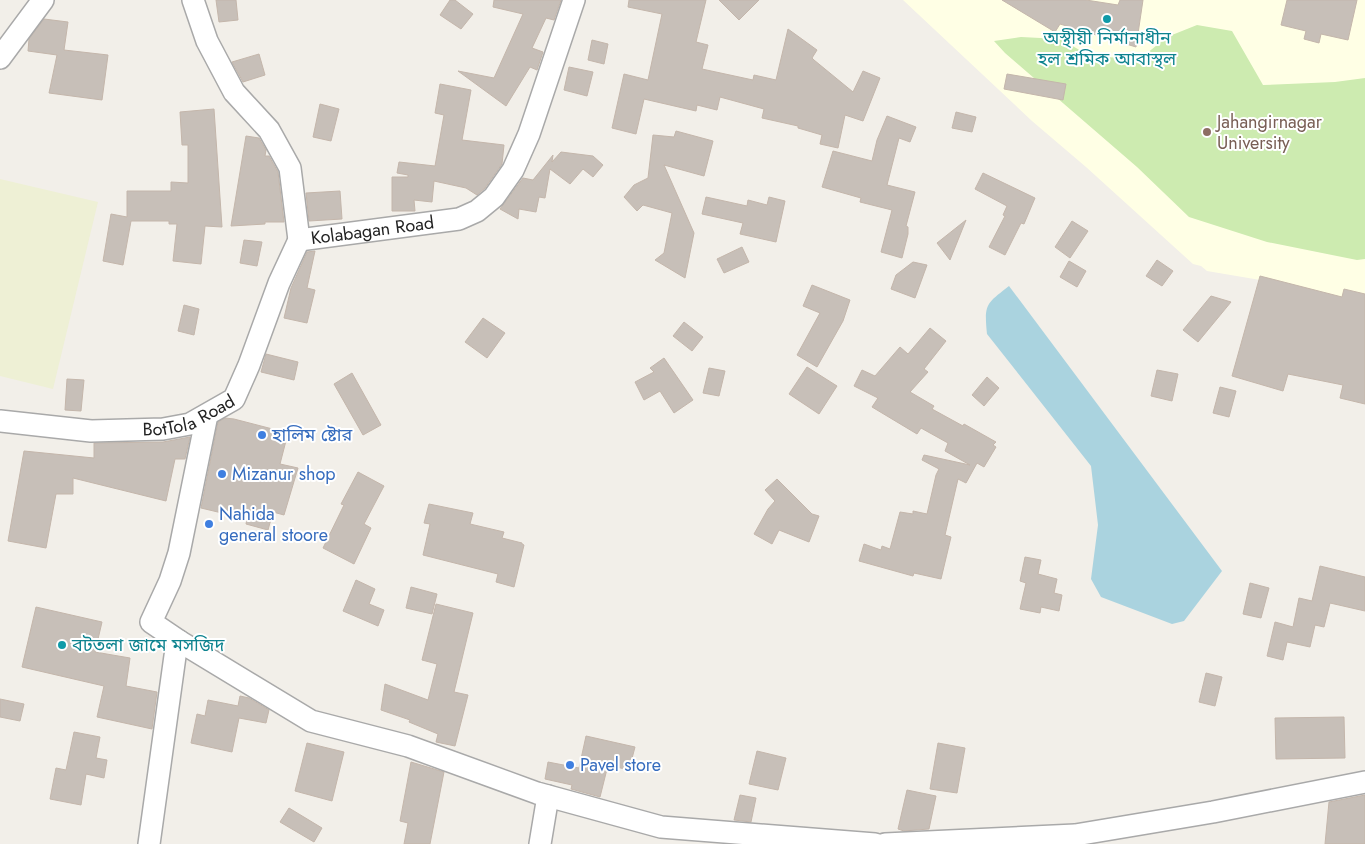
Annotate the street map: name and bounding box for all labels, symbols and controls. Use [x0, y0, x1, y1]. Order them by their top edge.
marker: অস্থীয়ী নির্মানাধীন হল শ্রমিক আবাস্থল [1101, 13, 1113, 25]
place label: অস্থীয়ী নির্মানাধীন হল শ্রমিক আবাস্থল [1037, 25, 1177, 72]
place label: Jahangirnagar University [1215, 109, 1323, 156]
marker: Jahangirnagar University [1201, 126, 1213, 138]
street label: Kolabagan Road [309, 209, 435, 251]
street label: BotTola Road [142, 388, 240, 443]
place label: হালিম ষ্টোর [271, 422, 353, 448]
marker: হালিম ষ্টোর [256, 429, 268, 441]
place label: Mizanur shop [232, 461, 335, 487]
marker: Mizanur shop [216, 468, 228, 480]
place label: Nahida general stoore [219, 501, 328, 548]
marker: Nahida general stoore [203, 518, 215, 530]
place label: বটতলা জামে মসজিদ [71, 632, 225, 658]
marker: বটতলা জামে মসজিদ [56, 639, 68, 651]
place label: Pavel store [580, 752, 661, 778]
marker: Pavel store [564, 759, 576, 771]

